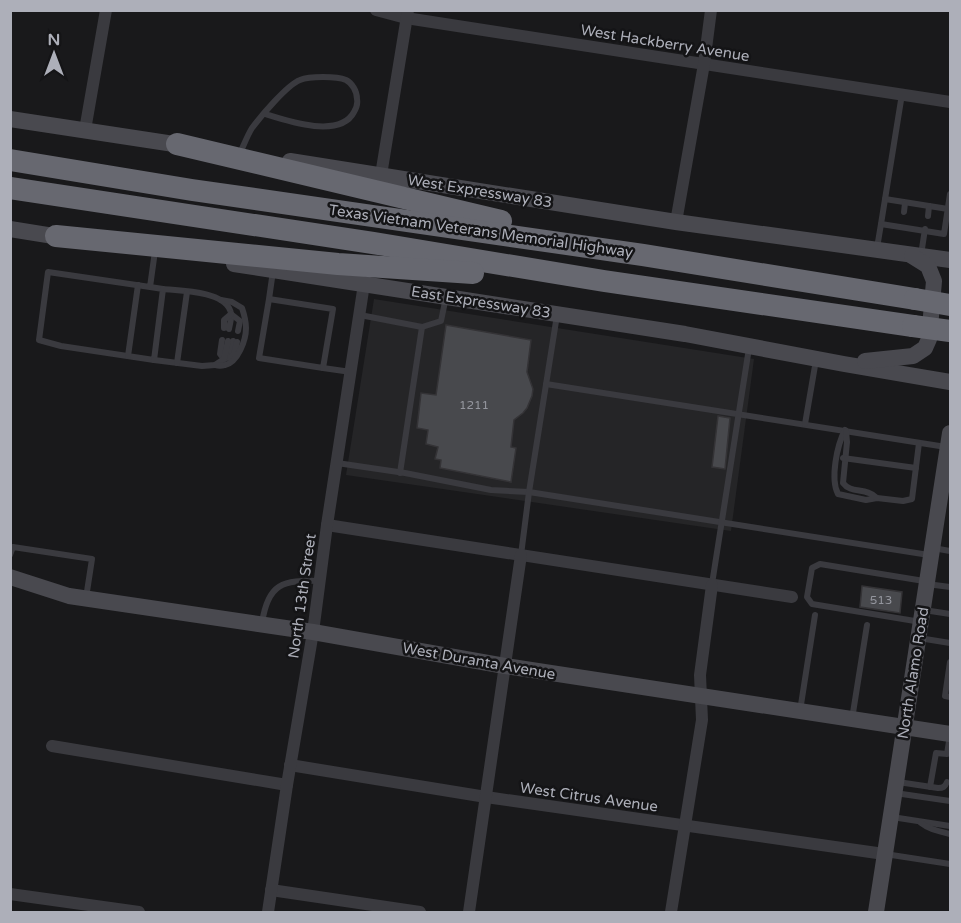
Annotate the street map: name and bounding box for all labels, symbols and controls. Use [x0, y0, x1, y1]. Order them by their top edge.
street label: West Hackberry Avenue [579, 21, 751, 65]
north arrow [24, 24, 84, 84]
text: N [48, 30, 60, 50]
street label: West Expressway 83 [406, 171, 554, 211]
street label: Texas Vietnam Veterans Memorial Highway [328, 201, 634, 261]
street label: East Expressway 83 [410, 282, 552, 322]
house number: 1211 [459, 398, 489, 412]
street label: North 13th Street [284, 532, 320, 660]
house number: 513 [870, 593, 892, 607]
street label: North Alamo Road [894, 606, 932, 740]
street label: West Duranta Avenue [401, 639, 557, 683]
street label: West Citrus Avenue [519, 778, 659, 816]

